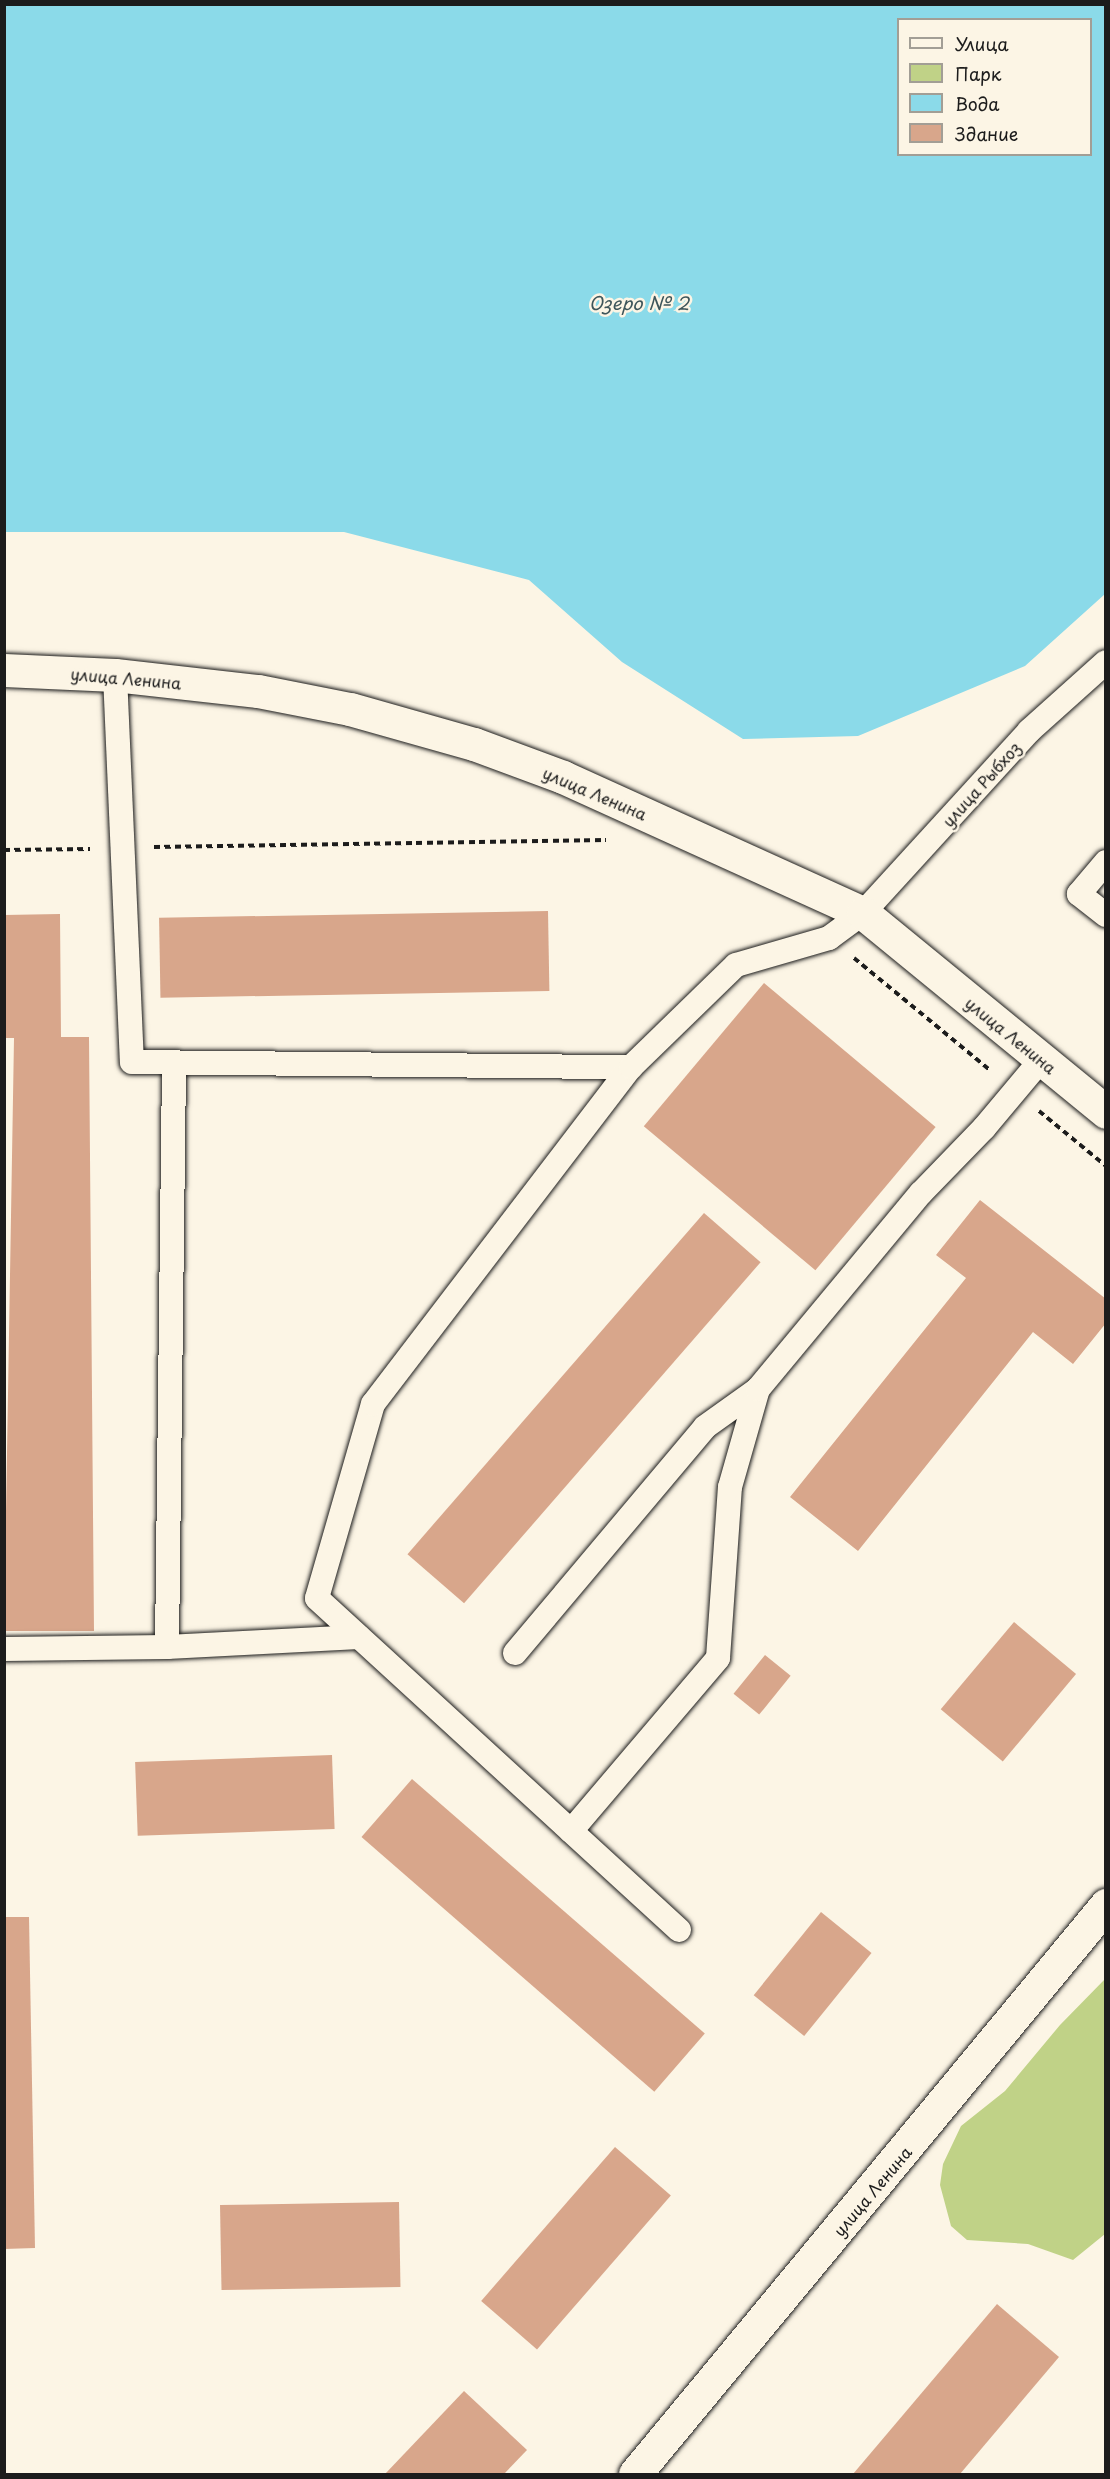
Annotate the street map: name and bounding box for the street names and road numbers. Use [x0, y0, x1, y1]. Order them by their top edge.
street label: улица Ленина [69, 664, 183, 692]
street label: улица Рыбхоз [938, 737, 1024, 831]
street label: улица Ленина [540, 762, 650, 824]
street label: улица Ленина [961, 992, 1061, 1078]
street label: улица Ленина [829, 2142, 915, 2240]

